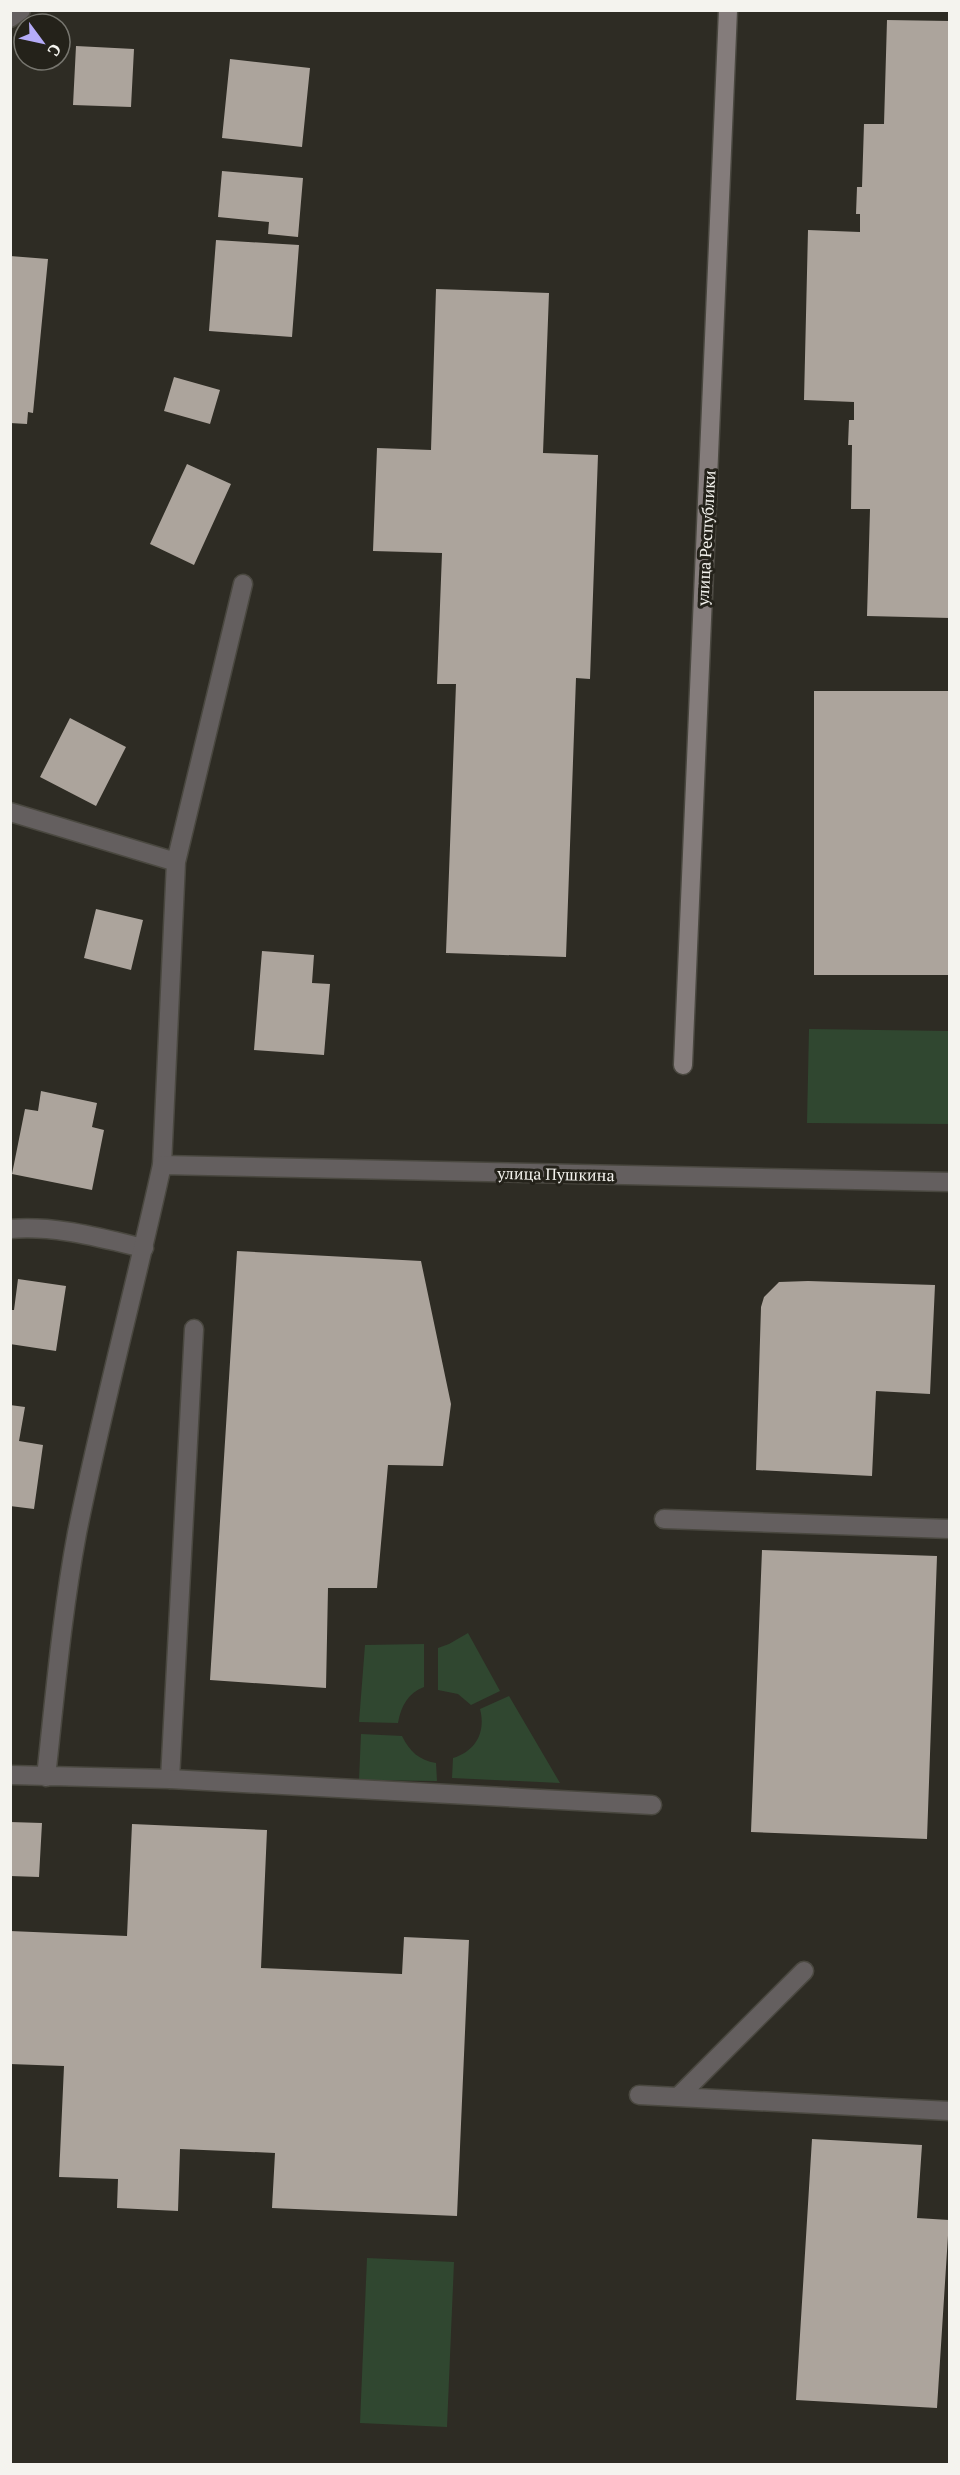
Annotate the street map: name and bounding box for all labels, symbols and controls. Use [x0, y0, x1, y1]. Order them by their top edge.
north arrow [12, 12, 72, 72]
text: С [43, 40, 67, 61]
street label: улица Республики [691, 470, 721, 607]
street label: улица Пушкина [496, 1162, 615, 1186]

